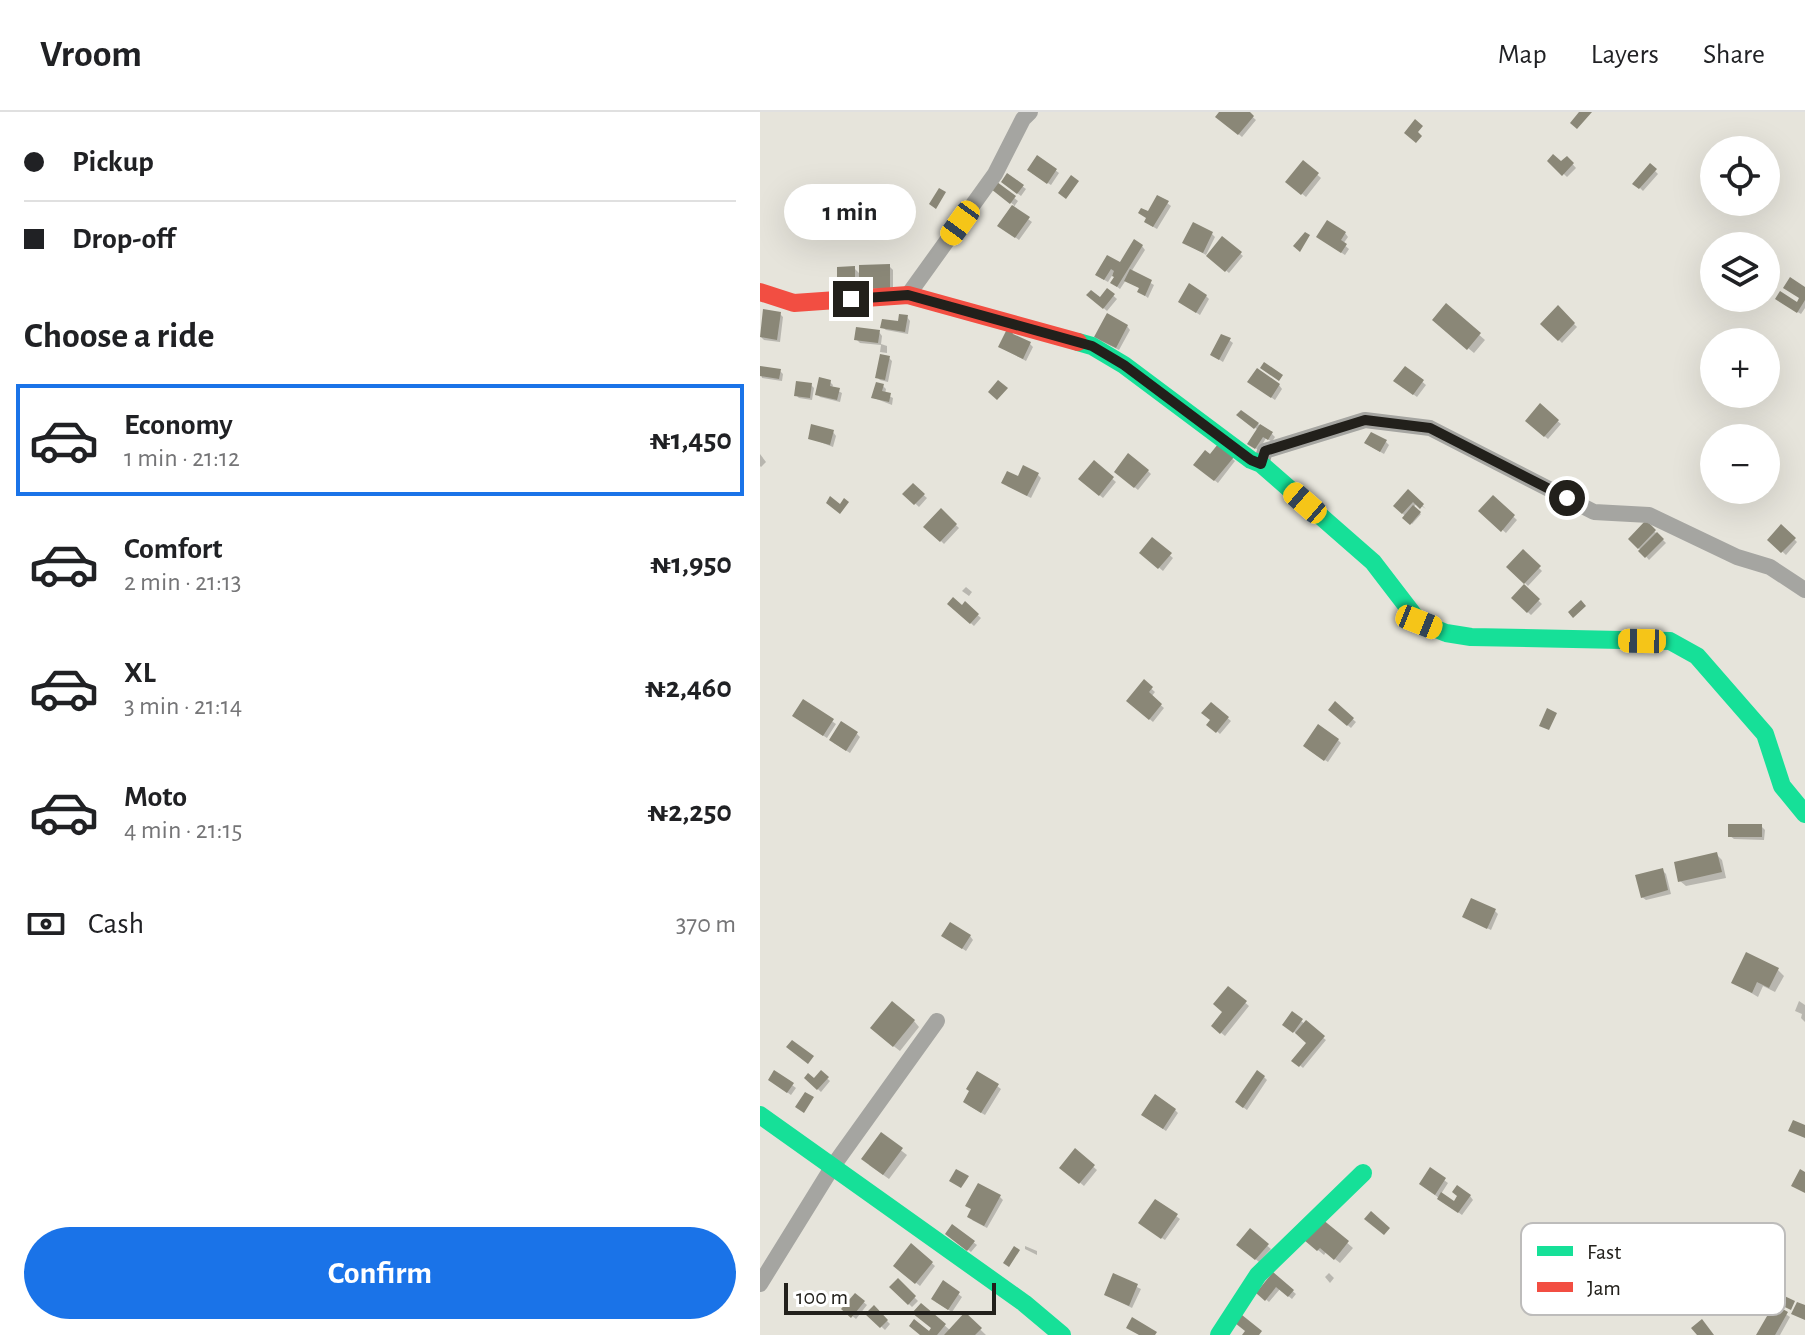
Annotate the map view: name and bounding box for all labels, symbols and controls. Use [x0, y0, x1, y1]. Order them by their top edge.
text: Vroom [40, 36, 142, 74]
text: Map [1498, 41, 1547, 69]
text: Layers [1591, 41, 1659, 69]
text: Share [1703, 41, 1765, 69]
map controls [1700, 136, 1780, 504]
button: locate [1700, 136, 1780, 216]
text: Pickup [72, 147, 154, 177]
callout: 1 min [785, 183, 917, 239]
car [936, 197, 984, 249]
text: 1 min [823, 199, 877, 225]
text: Drop-off [72, 224, 175, 254]
button: layers [1700, 232, 1780, 312]
route end [833, 281, 869, 317]
text: Choose a ride [24, 318, 214, 354]
button: + [1700, 328, 1780, 408]
icon: car [28, 404, 100, 476]
text: Economy [124, 410, 233, 440]
button: − [1700, 424, 1780, 504]
text: ₦1,450 [650, 425, 732, 455]
text: 1 min · 21:12 [124, 445, 240, 471]
car [1279, 478, 1331, 528]
route start [1549, 480, 1585, 516]
icon: car [28, 528, 100, 600]
text: Comfort [124, 534, 223, 564]
text: ₦1,950 [650, 549, 732, 579]
text: 2 min · 21:13 [124, 569, 242, 595]
car [1392, 602, 1446, 642]
car [1618, 629, 1666, 653]
icon: car [28, 652, 100, 724]
text: XL [124, 658, 156, 688]
text: ₦2,460 [645, 673, 732, 703]
text: 3 min · 21:14 [124, 693, 242, 719]
icon: car [28, 776, 100, 848]
text: Moto [124, 782, 187, 812]
text: ₦2,250 [647, 797, 732, 827]
text: 4 min · 21:15 [124, 817, 242, 843]
icon: cash [24, 902, 68, 946]
text: Cash [88, 909, 144, 939]
text: 370 m [676, 911, 736, 937]
legend [1521, 1223, 1785, 1315]
button: Confirm [24, 1227, 736, 1319]
text: Fast [1587, 1241, 1621, 1263]
text: Jam [1587, 1277, 1621, 1299]
scale bar [784, 1279, 996, 1315]
text: 100 m [796, 1286, 848, 1308]

